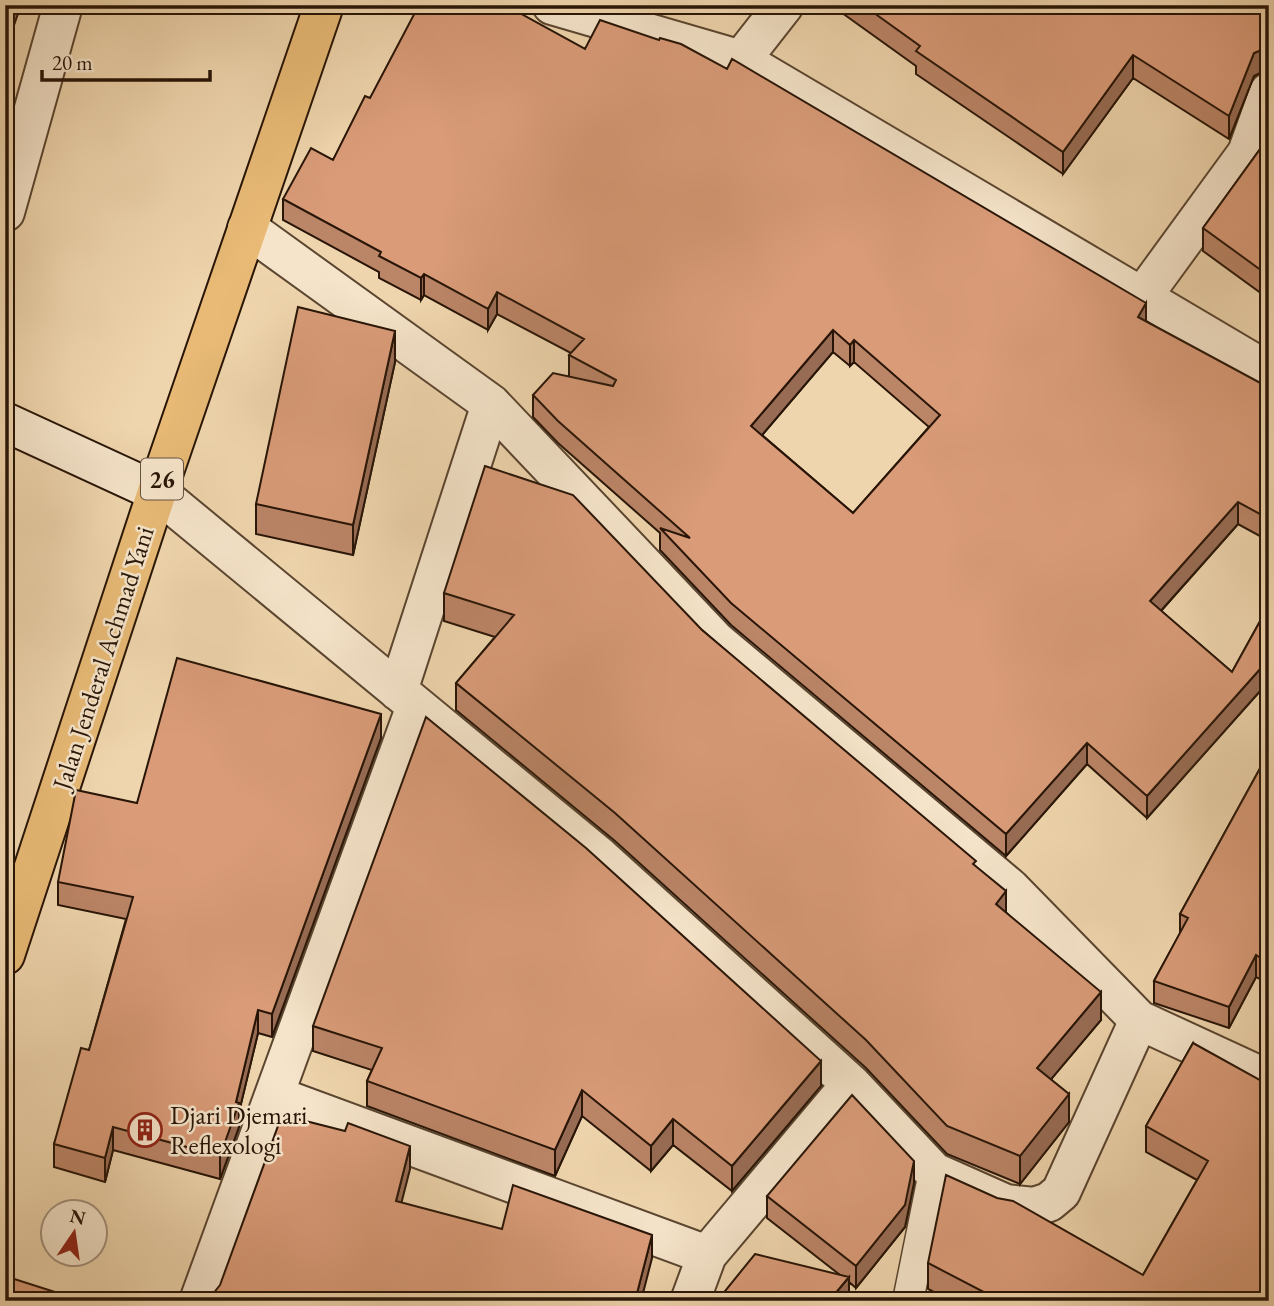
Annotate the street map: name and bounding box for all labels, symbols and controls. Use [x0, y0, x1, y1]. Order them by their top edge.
scale bar [42, 38, 210, 82]
text: 20 m [52, 49, 93, 76]
road number: 26 [141, 458, 183, 500]
street label: Jalan Jenderal Achmad Yani [44, 522, 162, 796]
place label: Djari Djemari Reflexologi [170, 1098, 307, 1162]
building icon: Djari Djemari Reflexologi [126, 1111, 164, 1149]
north arrow [38, 1198, 108, 1268]
text: N [67, 1203, 89, 1231]

